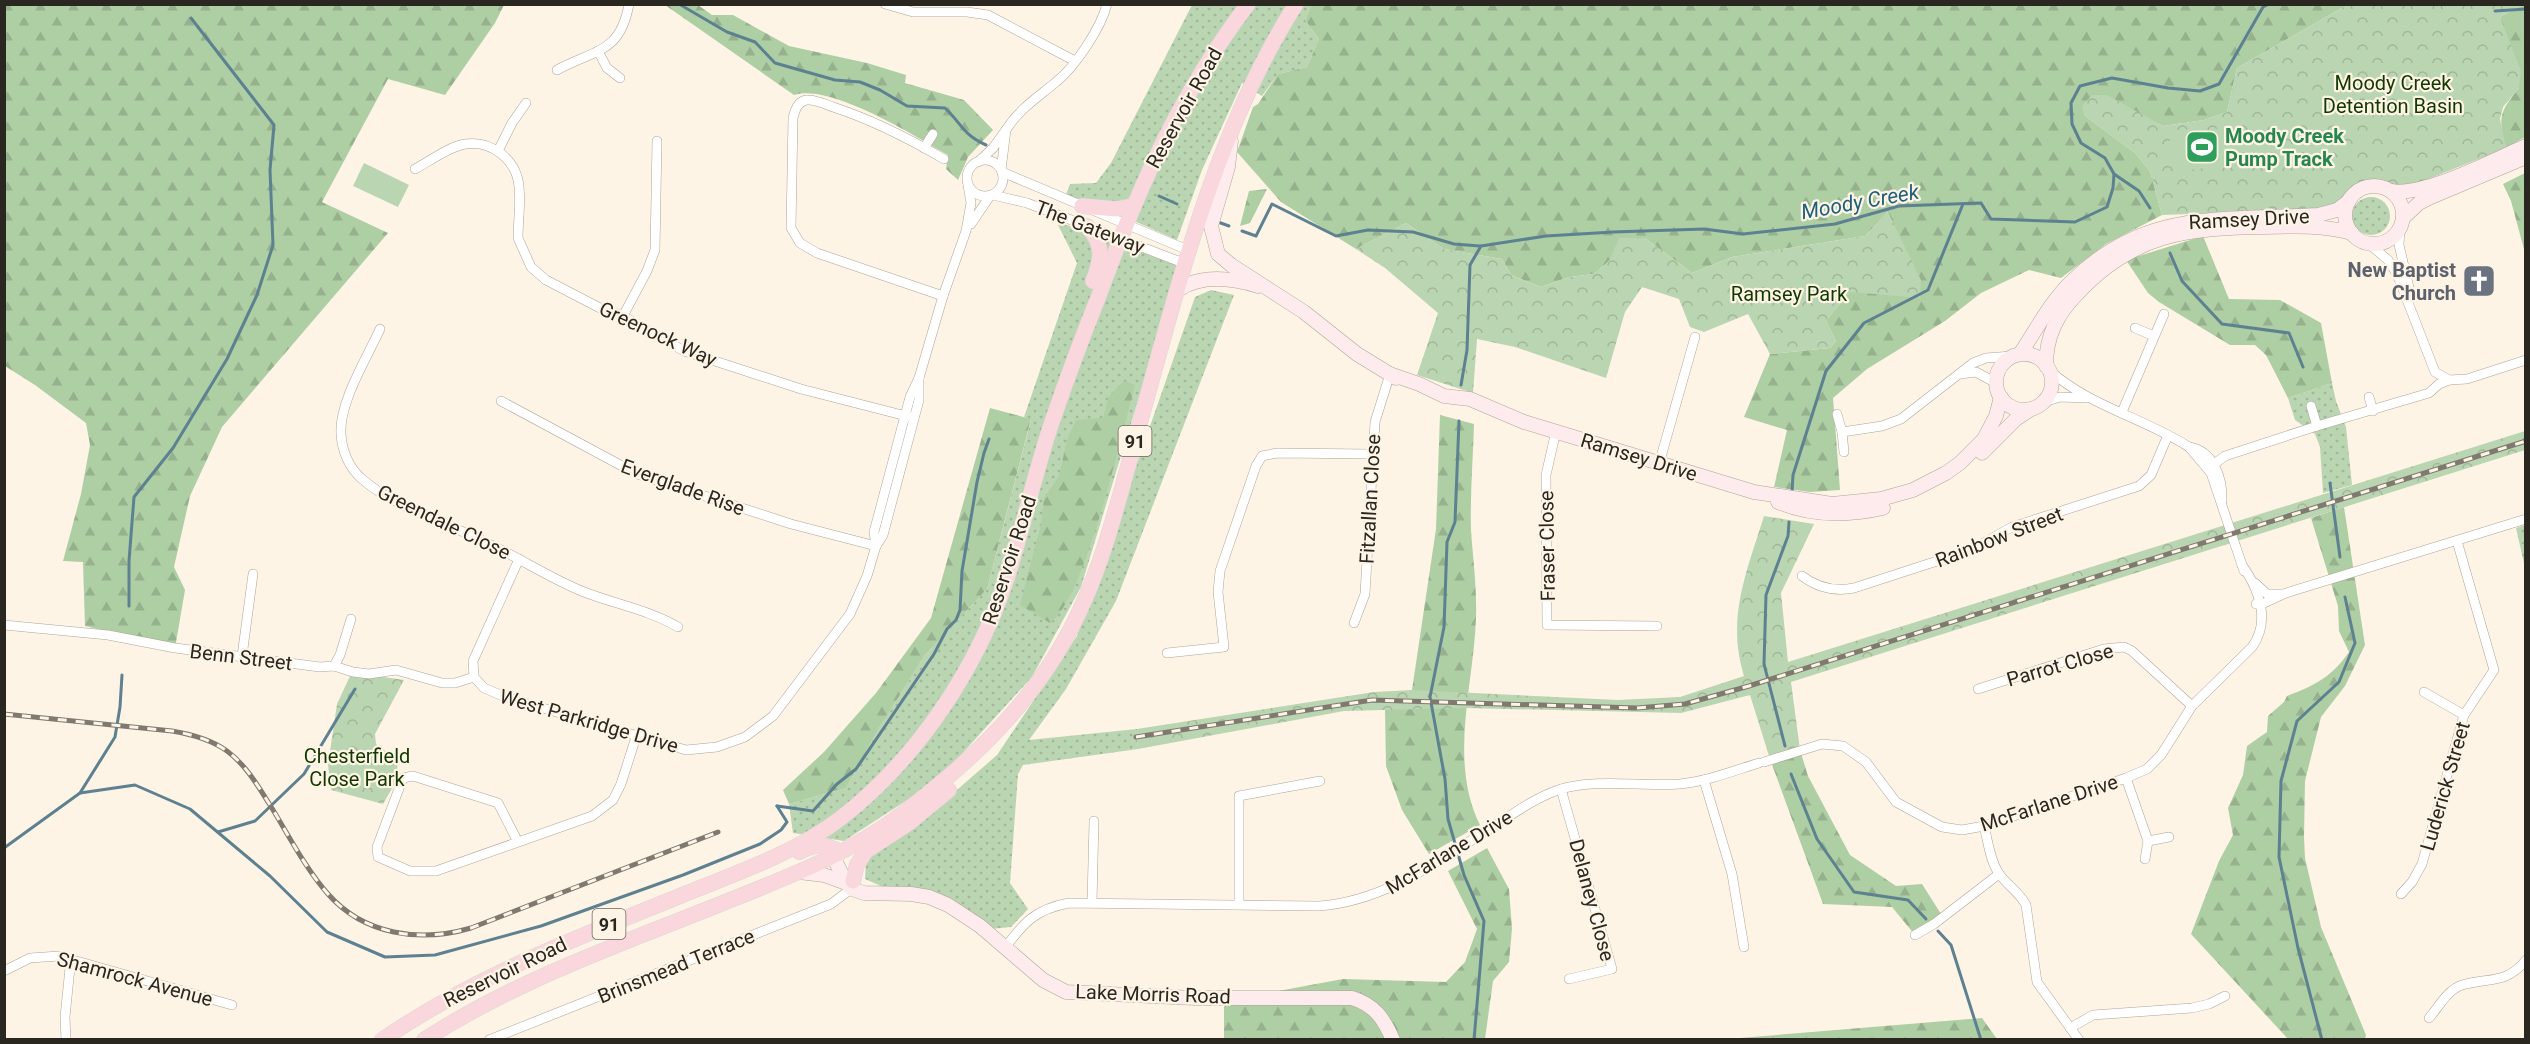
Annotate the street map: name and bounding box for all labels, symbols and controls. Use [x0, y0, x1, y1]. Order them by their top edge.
street label: Reservoir Road [1141, 43, 1227, 173]
park label: Moody Creek Detention Basin [2323, 71, 2463, 118]
place label: Moody Creek Pump Track [2225, 124, 2344, 171]
sports icon: Moody Creek Pump Track [2184, 129, 2220, 165]
water label: Moody Creek [1799, 180, 1921, 224]
street label: The Gateway [1032, 195, 1149, 259]
street label: Ramsey Drive [2188, 204, 2310, 234]
place label: New Baptist Church [2348, 258, 2456, 305]
church icon: New Baptist Church [2461, 263, 2497, 299]
park label: Ramsey Park [1731, 282, 1848, 306]
street label: Greenock Way [595, 296, 721, 372]
road number: 91 [1118, 426, 1152, 456]
street label: Ramsey Drive [1578, 428, 1700, 486]
street label: Fitzallan Close [1355, 433, 1385, 565]
street label: Everglade Rise [618, 454, 748, 520]
street label: Greendale Close [373, 479, 515, 565]
street label: Fraser Close [1534, 490, 1560, 602]
street label: Reservoir Road [977, 492, 1041, 628]
street label: Rainbow Street [1932, 502, 2066, 572]
street label: Parrot Close [2004, 638, 2116, 692]
street label: Benn Street [188, 639, 294, 675]
street label: West Parkridge Drive [497, 684, 681, 758]
street label: Luderick Street [2415, 719, 2475, 853]
park label: Chesterfield Close Park [304, 744, 410, 791]
street label: McFarlane Drive [1977, 769, 2121, 837]
street label: McFarlane Drive [1381, 805, 1517, 899]
street label: Delaney Close [1564, 836, 1620, 964]
road number: 91 [592, 909, 626, 939]
street label: Brinsmead Terrace [594, 924, 758, 1008]
street label: Reservoir Road [439, 932, 571, 1012]
street label: Shamrock Avenue [54, 947, 216, 1011]
street label: Lake Morris Road [1075, 979, 1231, 1009]

